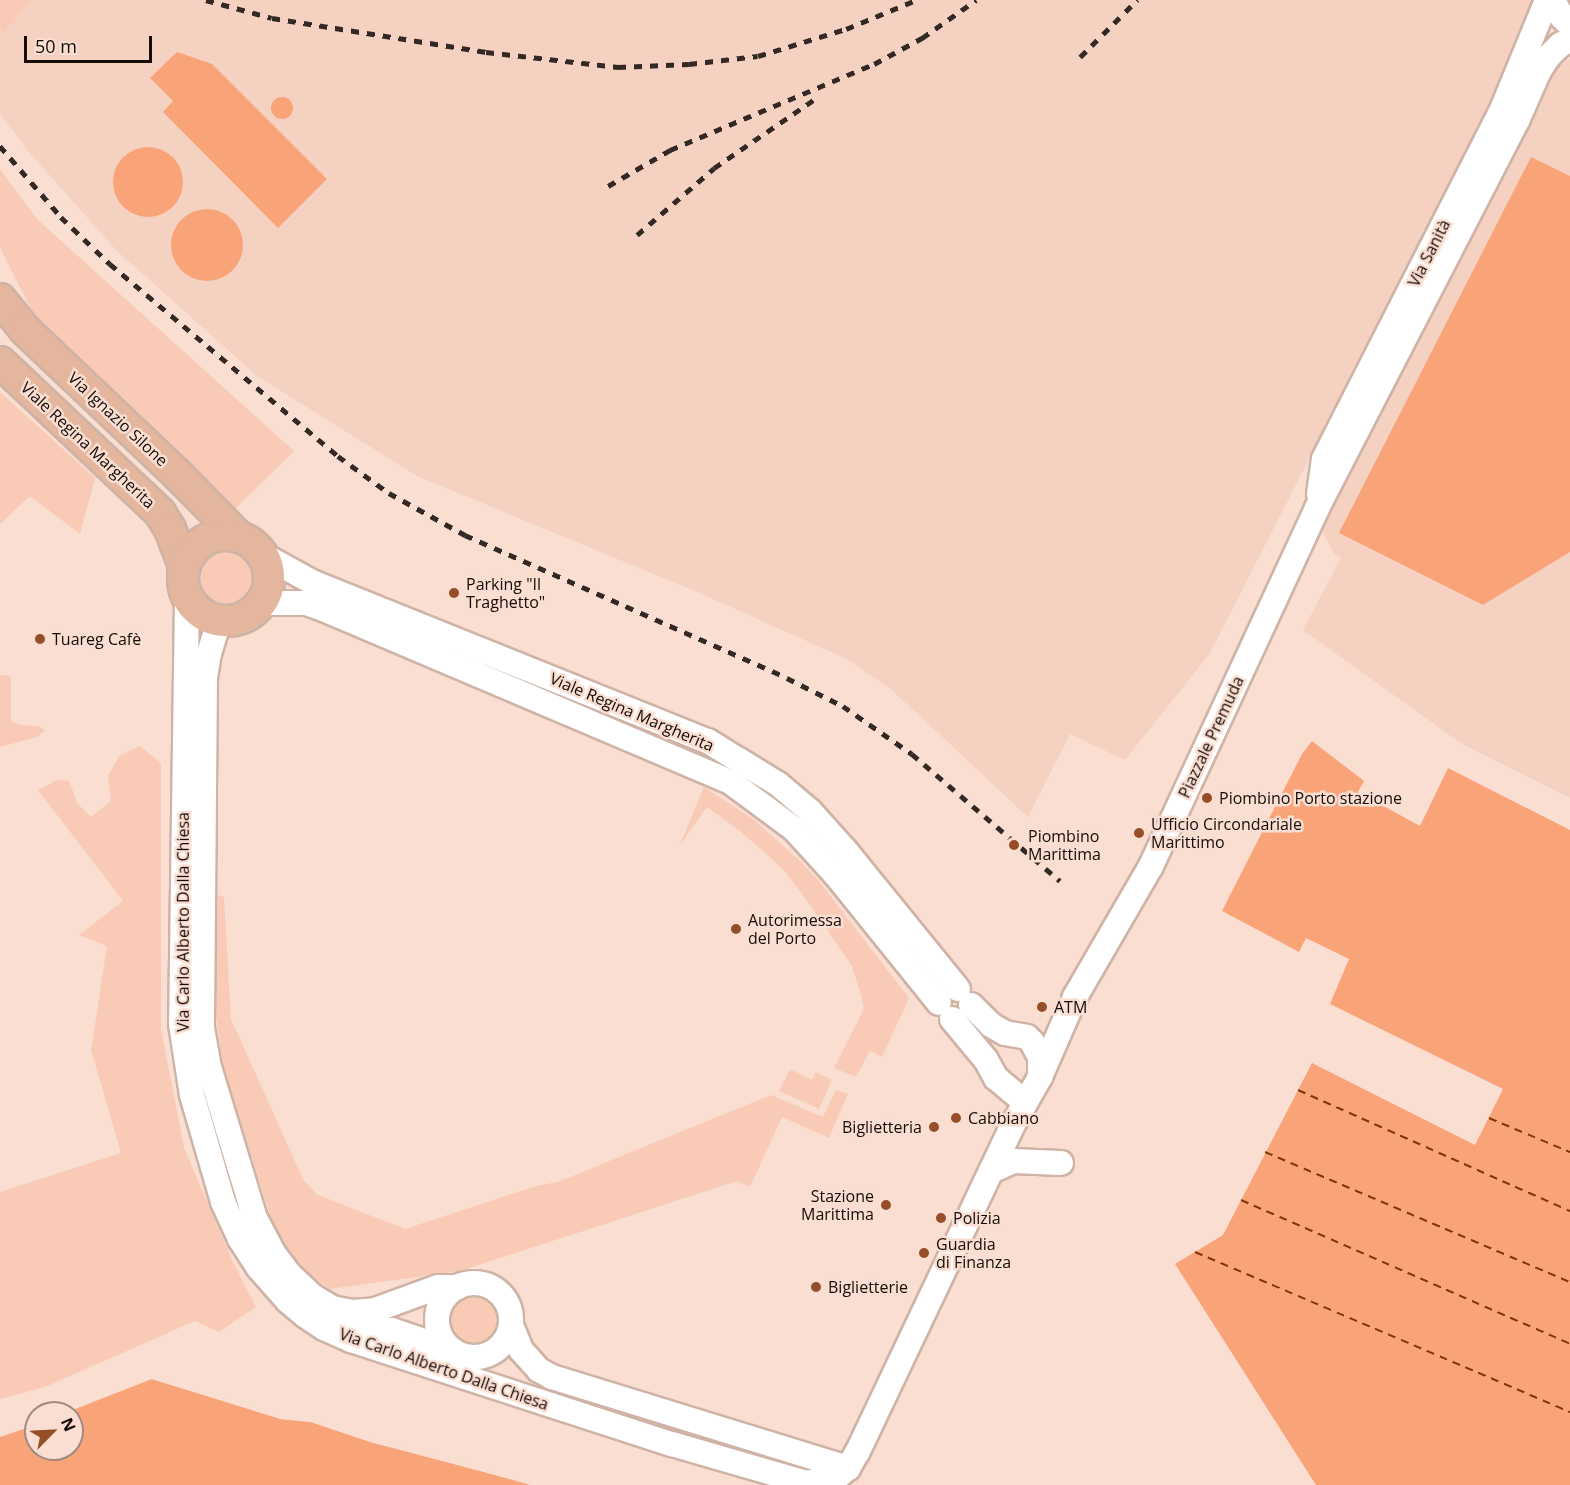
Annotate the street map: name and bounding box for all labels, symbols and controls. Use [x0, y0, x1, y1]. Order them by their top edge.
scale bar [27, 24, 154, 62]
text: 50 m [35, 34, 77, 58]
street label: Via Sanità [1404, 216, 1454, 290]
street label: Via Ignazio Silone [64, 368, 172, 470]
street label: Viale Regina Margherita [17, 378, 159, 512]
place label: Parking "Il Traghetto" [466, 574, 545, 612]
marker: Parking "Il Traghetto" [447, 586, 461, 600]
place label: Tuareg Cafè [52, 629, 141, 649]
marker: Tuareg Cafè [33, 632, 47, 646]
street label: Viale Regina Margherita [547, 669, 717, 755]
street label: Piazzale Premuda [1174, 673, 1248, 801]
place label: Piombino Porto stazione [1219, 788, 1402, 808]
marker: Piombino Porto stazione [1200, 791, 1214, 805]
street label: Via Carlo Alberto Dalla Chiesa [173, 812, 193, 1032]
place label: Ufficio Circondariale Marittimo [1151, 814, 1302, 852]
place label: Piombino Marittima [1028, 826, 1101, 864]
marker: Ufficio Circondariale Marittimo [1132, 826, 1146, 840]
marker: Piombino Marittima [1005, 836, 1023, 854]
place label: Autorimessa del Porto [748, 910, 842, 948]
marker: Autorimessa del Porto [729, 922, 743, 936]
place label: ATM [1054, 997, 1087, 1017]
marker: ATM [1035, 1000, 1049, 1014]
place label: Cabbiano [968, 1108, 1039, 1128]
marker: Cabbiano [949, 1111, 963, 1125]
place label: Biglietteria [842, 1117, 922, 1137]
marker: Biglietteria [927, 1120, 941, 1134]
place label: Stazione Marittima [801, 1186, 874, 1224]
marker: Stazione Marittima [879, 1198, 893, 1212]
place label: Polizia [953, 1208, 1001, 1228]
marker: Polizia [934, 1211, 948, 1225]
place label: Guardia di Finanza [936, 1234, 1011, 1272]
marker: Guardia di Finanza [917, 1246, 931, 1260]
place label: Biglietterie [828, 1277, 908, 1297]
marker: Biglietterie [809, 1280, 823, 1294]
street label: Via Carlo Alberto Dalla Chiesa [337, 1324, 551, 1414]
north arrow [24, 1401, 84, 1461]
text: N [56, 1414, 81, 1435]

